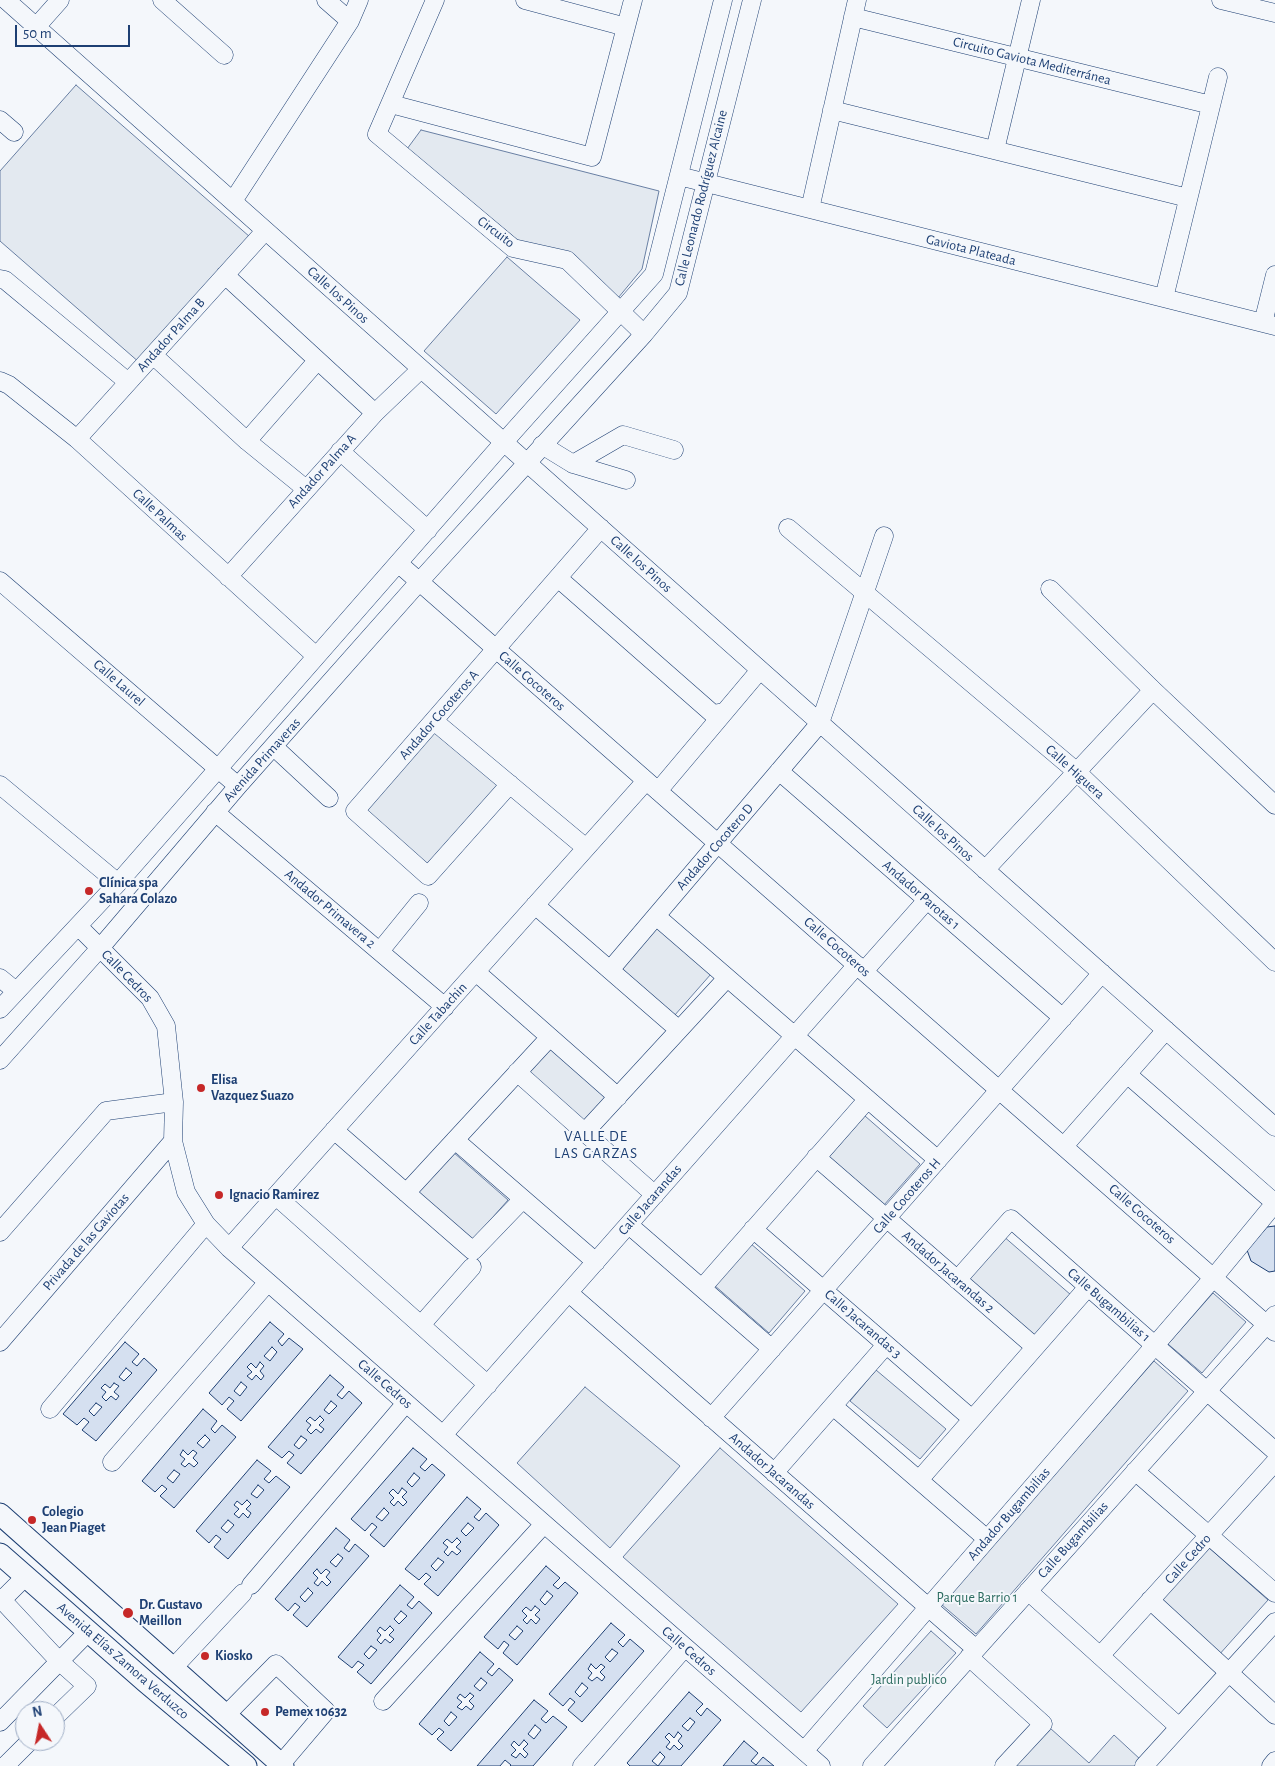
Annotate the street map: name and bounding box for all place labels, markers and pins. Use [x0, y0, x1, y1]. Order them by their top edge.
place label: Clínica spa Sahara Colazo [99, 875, 177, 908]
marker: Clínica spa Sahara Colazo [83, 885, 95, 897]
place label: Elisa Vazquez Suazo [211, 1072, 294, 1104]
marker: Elisa Vazquez Suazo [195, 1082, 207, 1094]
place label: Ignacio Ramirez [229, 1187, 319, 1203]
marker: Ignacio Ramirez [213, 1189, 225, 1201]
place label: Colegio Jean Piaget [42, 1504, 106, 1536]
marker: Colegio Jean Piaget [26, 1514, 38, 1526]
place label: Dr. Gustavo Meillon [139, 1597, 202, 1630]
marker: Dr. Gustavo Meillon [121, 1606, 135, 1620]
place label: Kiosko [215, 1648, 253, 1664]
marker: Kiosko [199, 1650, 211, 1662]
place label: Pemex 10632 [275, 1704, 347, 1720]
marker: Pemex 10632 [259, 1706, 271, 1718]

